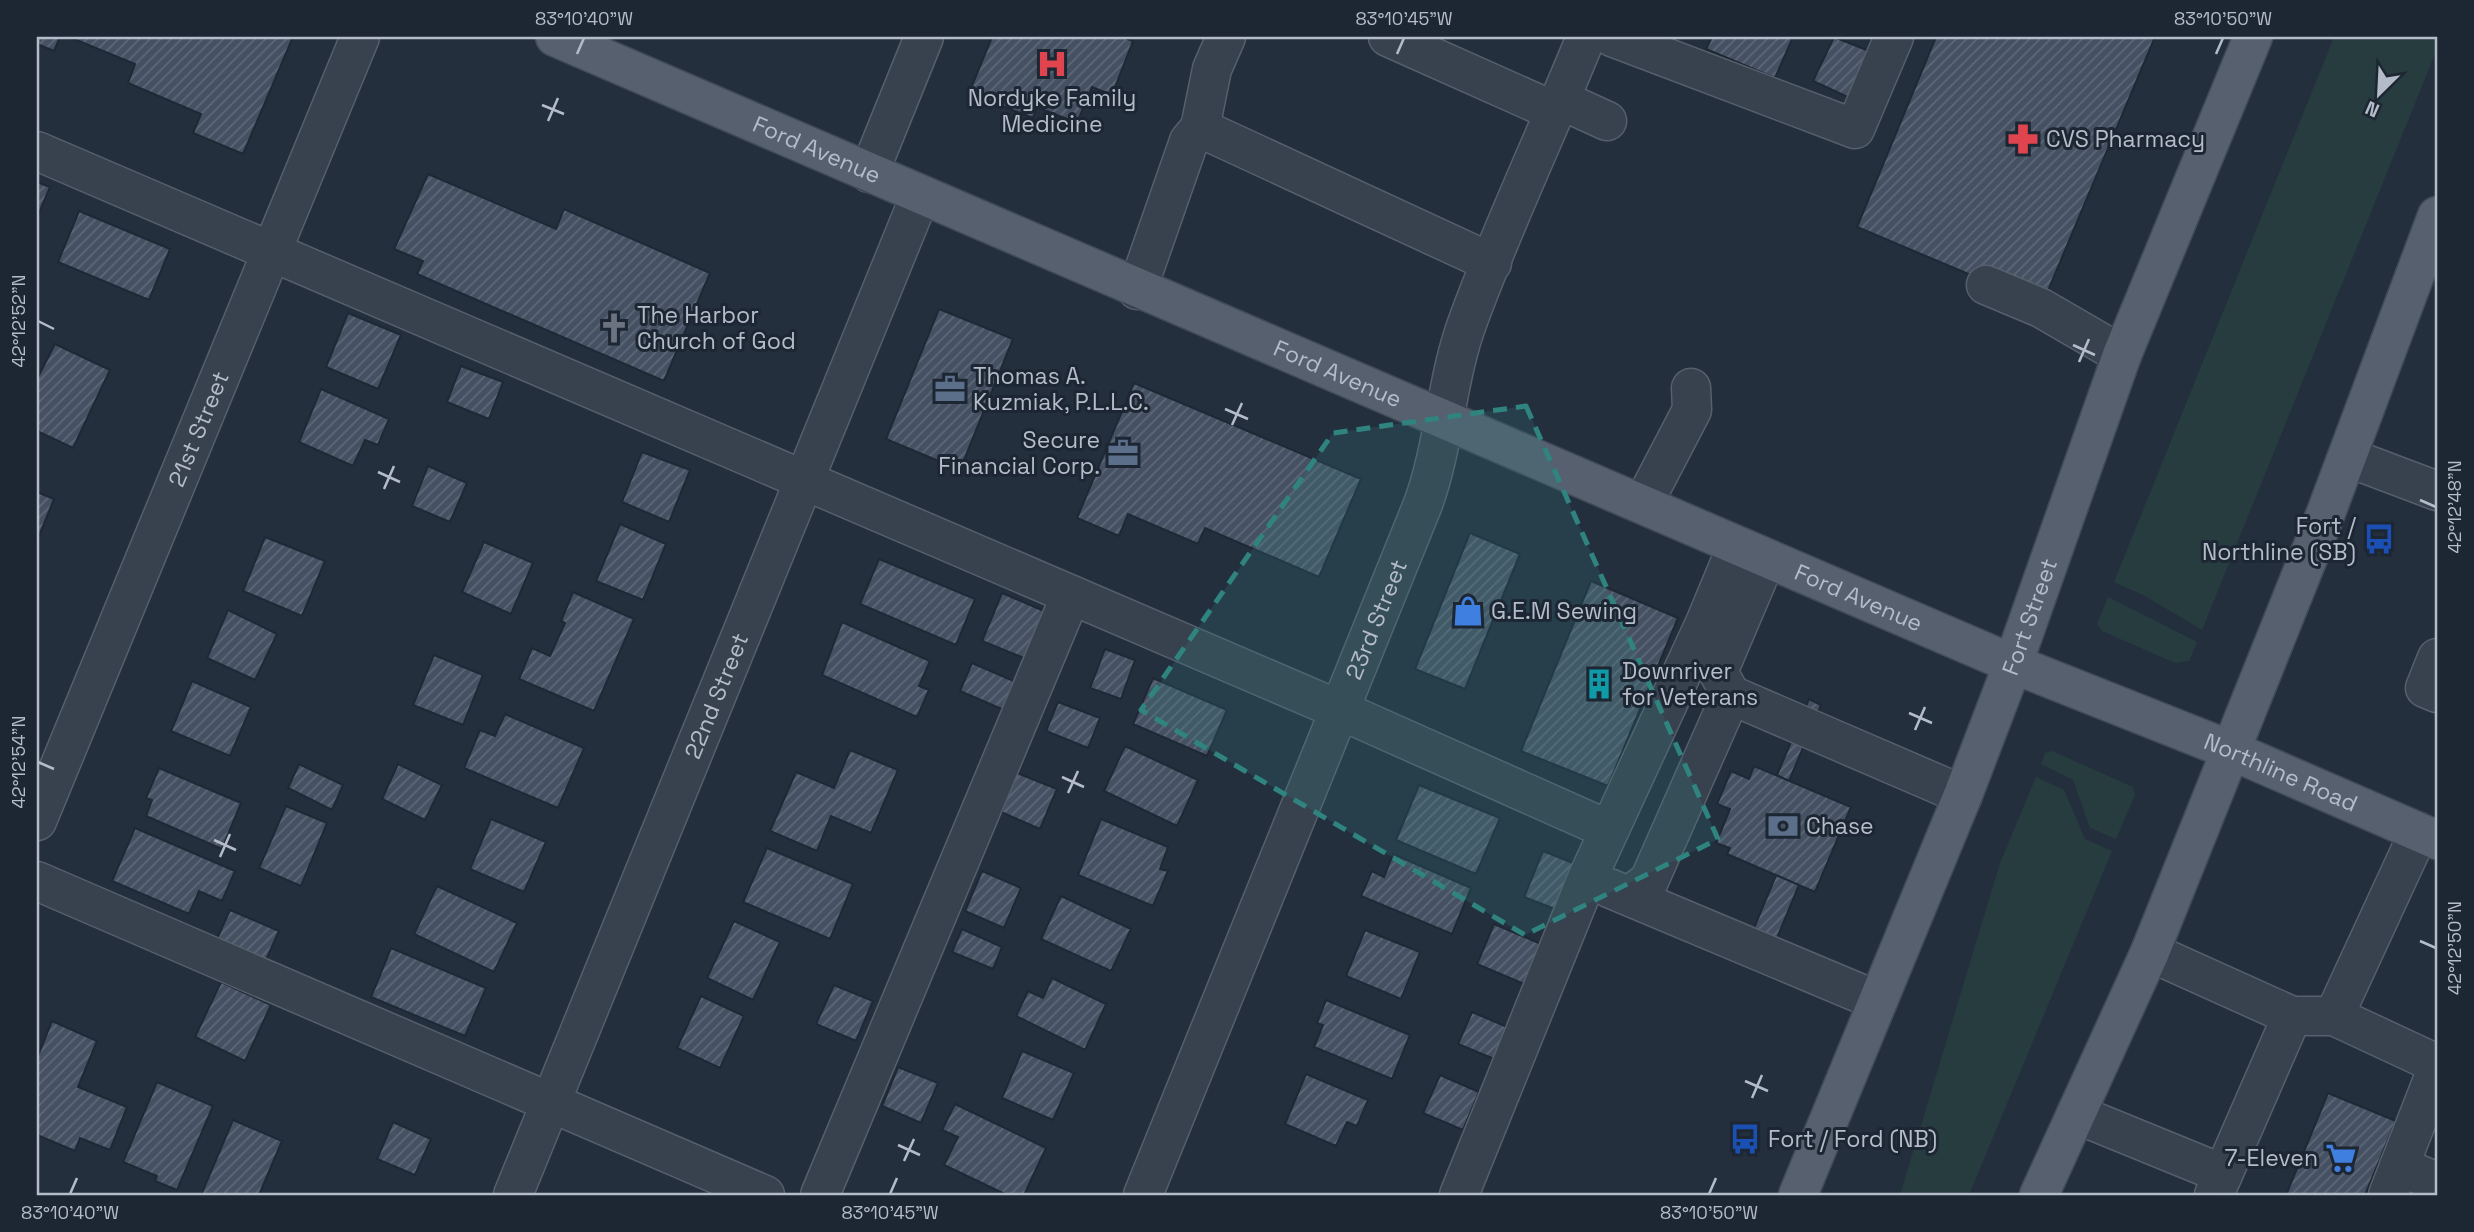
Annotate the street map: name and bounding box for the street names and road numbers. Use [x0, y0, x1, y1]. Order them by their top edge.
street label: Ford Avenue [748, 109, 885, 190]
street label: Ford Avenue [1269, 333, 1406, 414]
street label: 21st Street [161, 367, 236, 491]
street label: Fort Street [1995, 554, 2064, 680]
street label: 23rd Street [1338, 555, 1414, 684]
street label: Ford Avenue [1790, 557, 1927, 638]
street label: 22nd Street [677, 629, 755, 763]
street label: Northline Road [2200, 726, 2362, 819]

